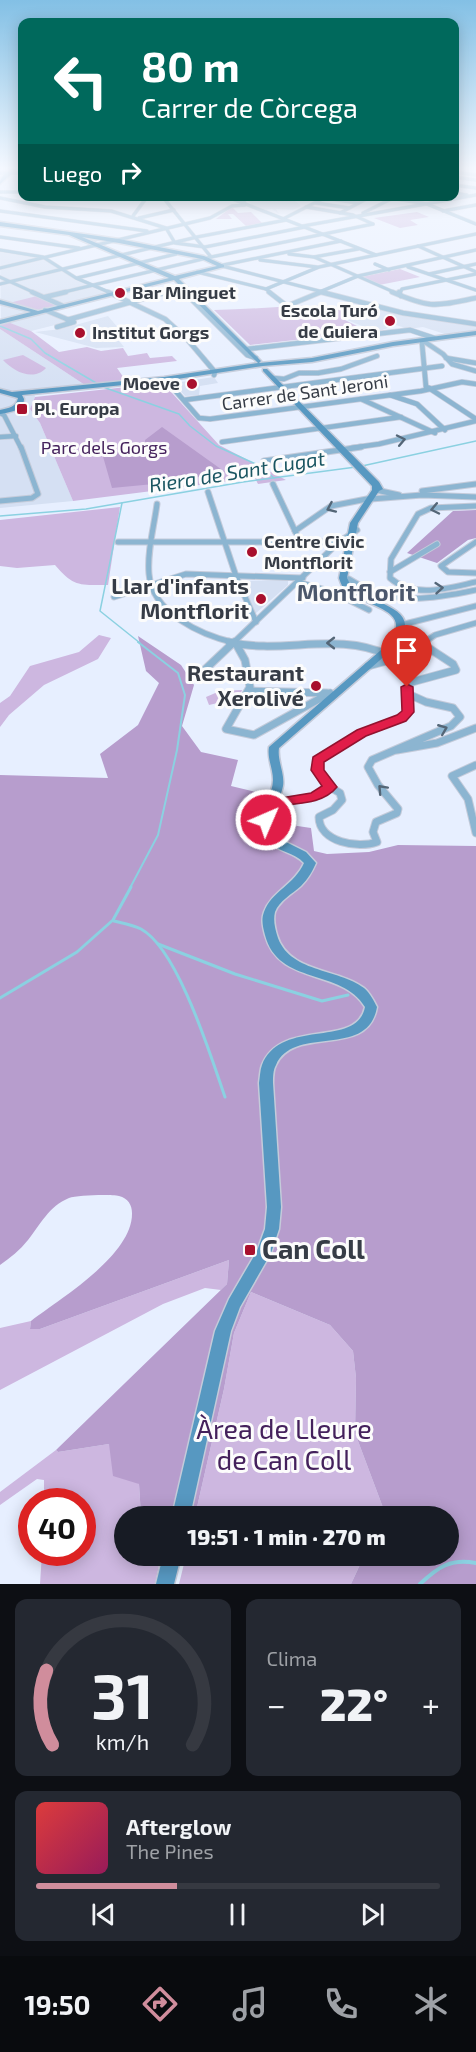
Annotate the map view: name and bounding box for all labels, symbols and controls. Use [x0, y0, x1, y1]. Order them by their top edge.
text: 80 m [141, 40, 240, 90]
icon: left [42, 42, 120, 120]
text: Carrer de Còrcega [141, 91, 358, 123]
icon: right [114, 156, 147, 189]
text: Luego [42, 160, 102, 186]
place label: Bar Minguet [132, 281, 237, 303]
marker: Bar Minguet [113, 286, 127, 300]
place label: Escola Turó de Guiera [280, 299, 378, 342]
marker: Escola Turó de Guiera [383, 314, 397, 328]
place label: Institut Gorgs [92, 321, 209, 343]
marker: Institut Gorgs [73, 326, 87, 340]
street label: Carrer de Sant Jeroni [220, 369, 389, 415]
place label: Moeve [123, 372, 180, 394]
marker: Moeve [185, 377, 199, 391]
place label: Pl. Europa [34, 397, 120, 419]
marker: Pl. Europa [15, 402, 29, 416]
one-way arrow [396, 434, 406, 447]
park label: Parc dels Gorgs [41, 436, 167, 458]
water label: Riera de Sant Cugat [147, 445, 327, 497]
one-way arrow [326, 501, 337, 513]
one-way arrow [430, 502, 440, 515]
place label: Centre Civic Montflorit [264, 530, 364, 573]
marker: Centre Civic Montflorit [245, 545, 259, 559]
place label: Llar d'infants Montflorit [111, 572, 249, 623]
district label: Montflorit [297, 577, 415, 606]
one-way arrow [434, 582, 444, 595]
marker: Llar d'infants Montflorit [254, 592, 268, 606]
pin [381, 625, 432, 687]
icon: arrive [390, 634, 423, 667]
one-way arrow [327, 637, 336, 649]
place label: Restaurant Xerolivé [187, 659, 304, 710]
marker: Restaurant Xerolivé [309, 679, 323, 693]
one-way arrow [436, 724, 447, 736]
one-way arrow [378, 786, 389, 796]
position arrow [234, 788, 298, 852]
place label: Can Coll [262, 1232, 365, 1264]
marker: Can Coll [243, 1243, 257, 1257]
park label: Àrea de Lleure de Can Coll [196, 1412, 372, 1475]
speed limit sign: 40 [18, 1488, 96, 1566]
text: 19:51 · 1 min · 270 m [187, 1523, 386, 1549]
text: Clima [267, 1646, 317, 1670]
text: 31 [92, 1657, 154, 1732]
text: 22° [320, 1676, 388, 1730]
text: − [267, 1684, 286, 1724]
text: + [422, 1684, 440, 1724]
text: km/h [96, 1729, 149, 1754]
text: Afterglow [126, 1813, 231, 1839]
text: The Pines [126, 1839, 214, 1863]
icon: previous [87, 1898, 120, 1931]
icon: pause [221, 1898, 254, 1931]
icon: next [356, 1898, 389, 1931]
icon: directions [139, 1983, 181, 2025]
icon: music [229, 1983, 271, 2025]
icon: phone [320, 1983, 362, 2025]
icon: climate [410, 1983, 452, 2025]
text: 19:50 [24, 1988, 91, 2020]

